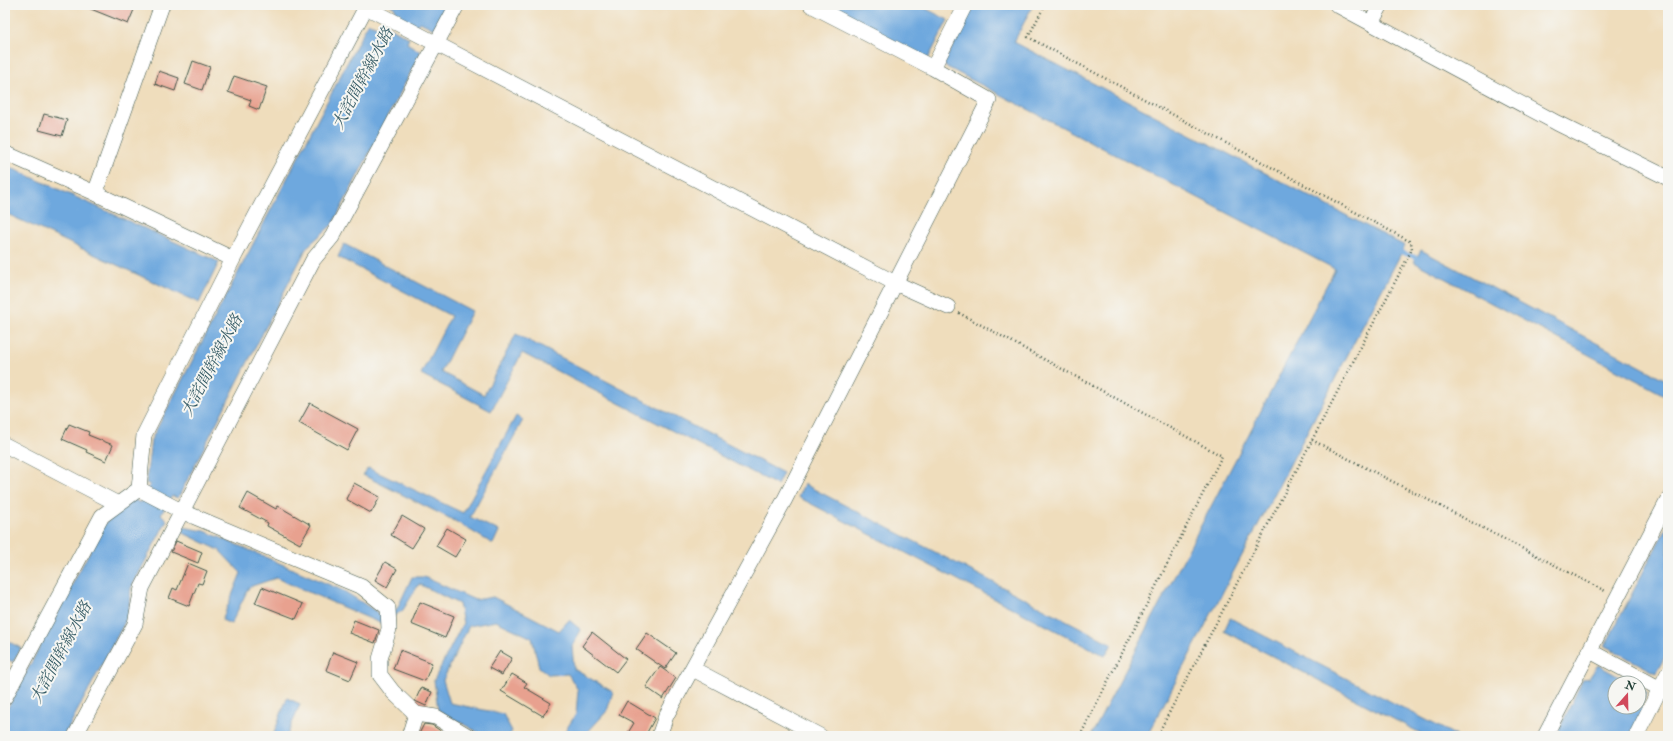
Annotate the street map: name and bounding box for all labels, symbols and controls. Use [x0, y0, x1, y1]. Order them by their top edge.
water label: 大詫間幹線水路 [328, 23, 398, 133]
water label: 大詫間幹線水路 [177, 310, 247, 420]
water label: 大詫間幹線水路 [26, 597, 96, 707]
north arrow [1607, 675, 1647, 715]
text: N [1622, 678, 1638, 694]

